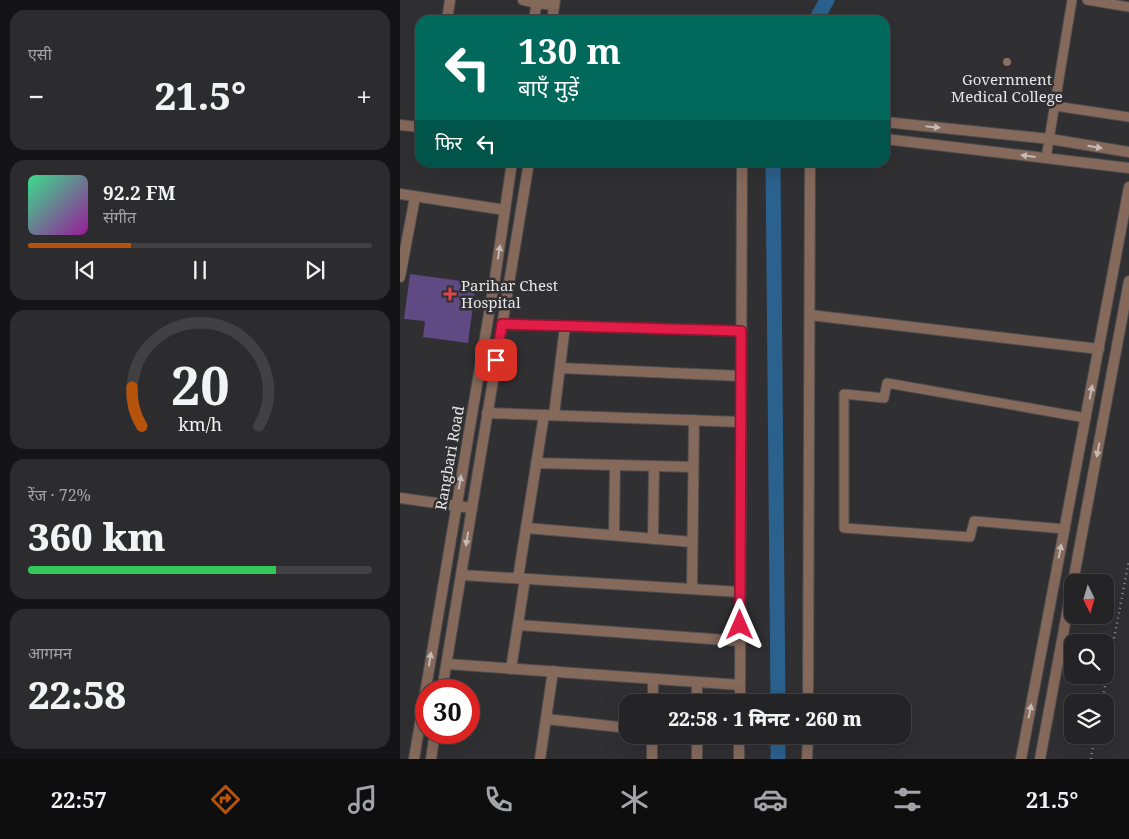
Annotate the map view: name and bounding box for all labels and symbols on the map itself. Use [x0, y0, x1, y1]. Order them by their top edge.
marker: Government Medical College [1001, 56, 1013, 68]
place label: Government Medical College [951, 69, 1063, 106]
one-way arrow [926, 123, 942, 131]
one-way arrow [1087, 143, 1103, 151]
one-way arrow [1020, 152, 1036, 160]
one-way arrow [495, 244, 503, 260]
place label: Parihar Chest Hospital [461, 275, 558, 312]
marker: Parihar Chest Hospital [443, 287, 457, 301]
pin [475, 339, 517, 381]
one-way arrow [1087, 383, 1095, 399]
street label: Rangbari Road [430, 404, 468, 512]
one-way arrow [1093, 442, 1101, 458]
one-way arrow [457, 473, 465, 489]
one-way arrow [463, 531, 471, 547]
one-way arrow [1057, 543, 1065, 559]
north arrow [1064, 574, 1114, 624]
position arrow [713, 598, 765, 650]
one-way arrow [427, 651, 435, 667]
speed limit sign: 30 [415, 679, 480, 744]
one-way arrow [1027, 703, 1035, 719]

